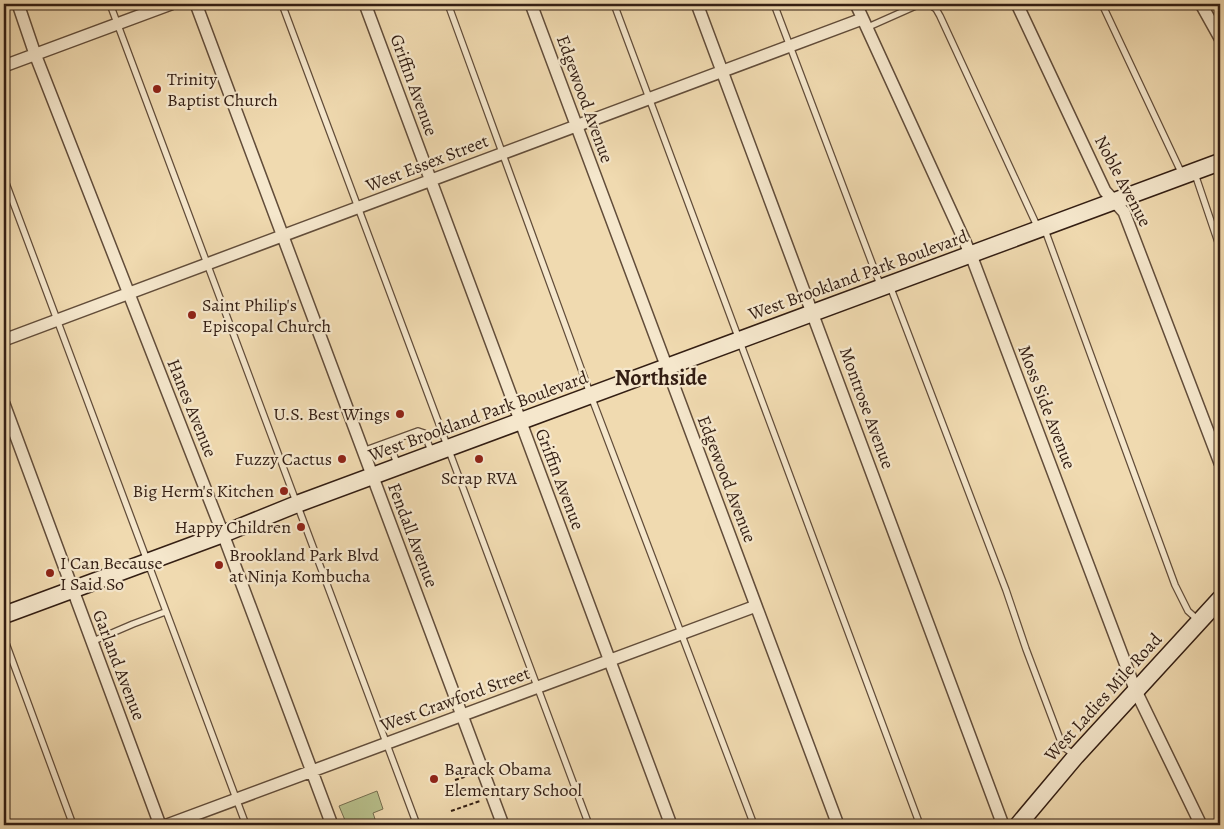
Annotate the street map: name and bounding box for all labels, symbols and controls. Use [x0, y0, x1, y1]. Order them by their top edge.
street label: Griffin Avenue [384, 31, 444, 139]
street label: Edgewood Avenue [551, 32, 619, 166]
place label: Trinity Baptist Church [167, 67, 278, 112]
marker: Trinity Baptist Church [151, 83, 163, 95]
street label: West Essex Street [361, 129, 492, 198]
street label: Noble Avenue [1089, 131, 1157, 231]
street label: West Brookland Park Boulevard [744, 224, 971, 326]
place label: Saint Philip's Episcopal Church [202, 293, 332, 338]
marker: Saint Philip's Episcopal Church [186, 309, 198, 321]
street label: Moss Side Avenue [1012, 341, 1082, 473]
street label: Montrose Avenue [834, 344, 900, 472]
street label: Hanes Avenue [161, 355, 223, 461]
district label: Northside [615, 363, 707, 393]
street label: West Brookland Park Boulevard [364, 365, 591, 467]
place label: U.S. Best Wings [273, 402, 390, 426]
marker: U.S. Best Wings [394, 408, 406, 420]
street label: Edgewood Avenue [692, 412, 762, 546]
street label: Griffin Avenue [530, 425, 590, 533]
place label: Fuzzy Cactus [235, 447, 332, 471]
marker: Fuzzy Cactus [336, 453, 348, 465]
marker: Scrap RVA [473, 453, 485, 465]
place label: Scrap RVA [441, 466, 518, 490]
place label: Big Herm's Kitchen [133, 479, 274, 503]
street label: Fendall Avenue [382, 479, 444, 591]
marker: Big Herm's Kitchen [278, 485, 290, 497]
place label: Happy Children [174, 515, 291, 539]
marker: Happy Children [295, 521, 307, 533]
place label: Brookland Park Blvd at Ninja Kombucha [229, 543, 379, 588]
place label: I Can Because I Said So [60, 551, 163, 596]
marker: Brookland Park Blvd at Ninja Kombucha [213, 559, 225, 571]
marker: I Can Because I Said So [44, 567, 56, 579]
street label: Garland Avenue [87, 606, 151, 724]
street label: West Ladies Mile Road [1038, 627, 1167, 767]
street label: West Crawford Street [376, 661, 533, 738]
place label: Barack Obama Elementary School [444, 757, 582, 802]
marker: Barack Obama Elementary School [428, 773, 440, 785]

